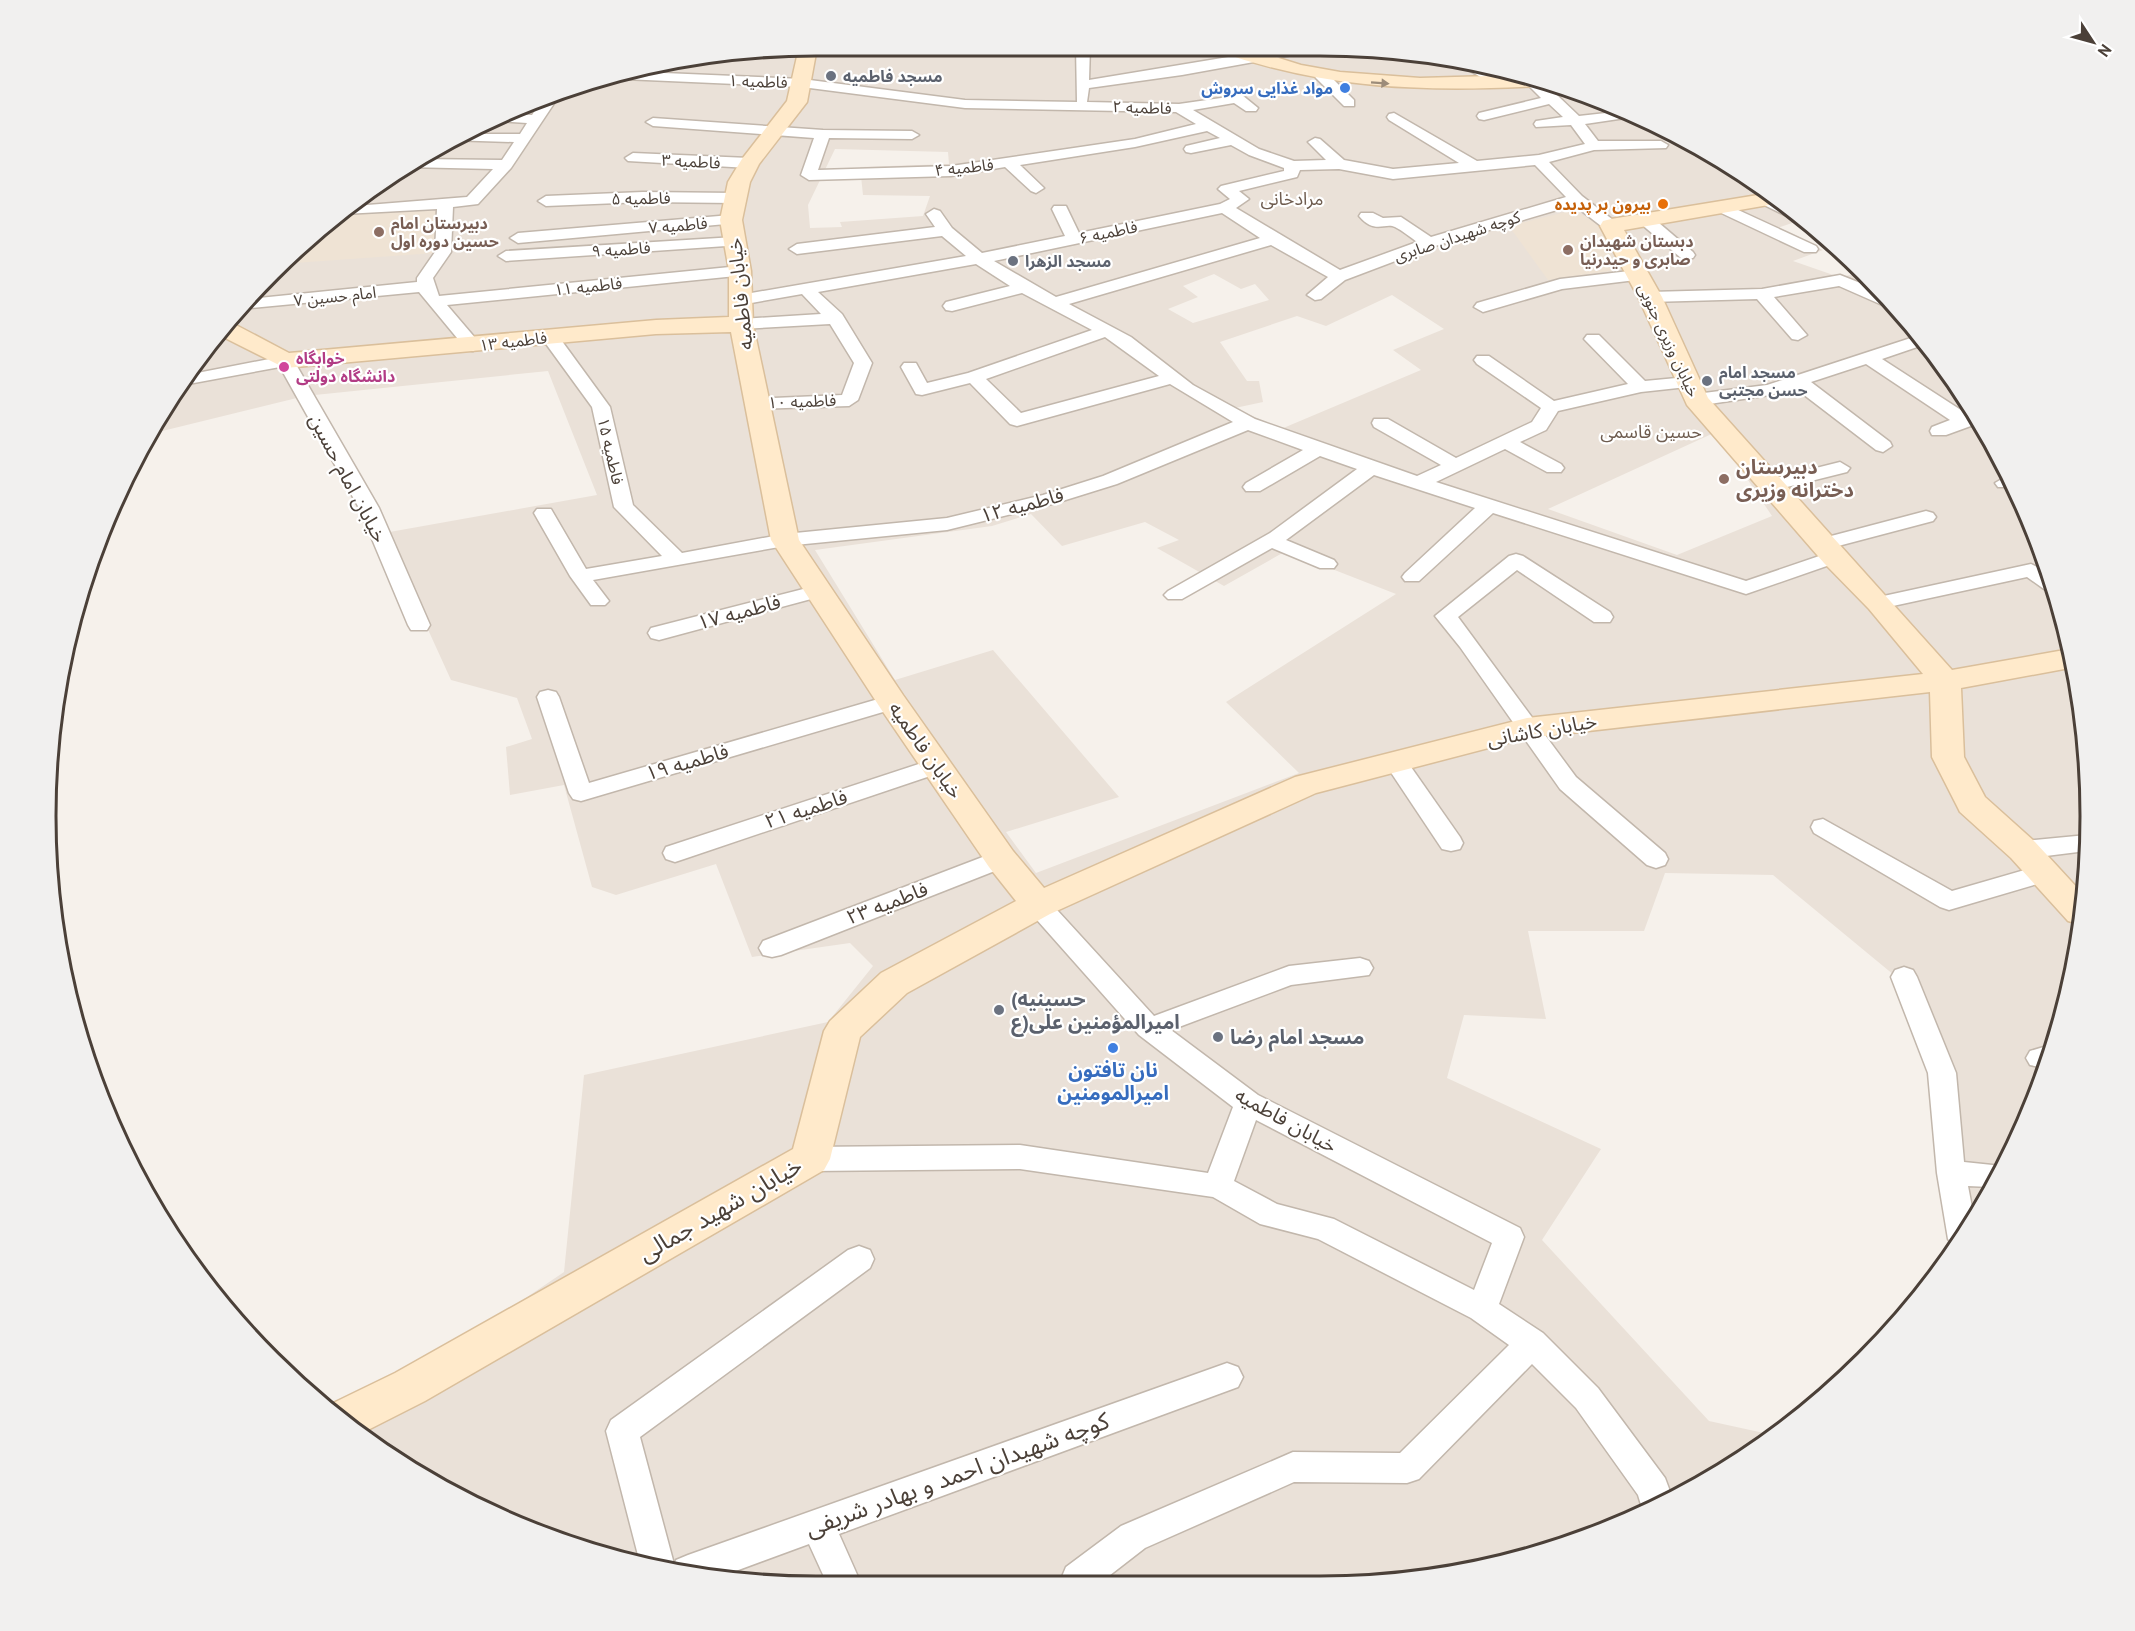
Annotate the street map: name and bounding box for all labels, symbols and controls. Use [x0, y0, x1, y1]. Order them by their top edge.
north arrow [2063, 12, 2123, 72]
text: N [2094, 41, 2116, 61]
place label: مسجد فاطمیه [843, 66, 943, 86]
marker: مسجد فاطمیه [824, 69, 838, 83]
street label: فاطمیه ۱ [728, 70, 788, 92]
place label: مواد غذایی سروش [1201, 78, 1333, 98]
one-way arrow [1371, 78, 1390, 88]
marker: مواد غذایی سروش [1338, 81, 1352, 95]
street label: فاطمیه ۲ [1112, 96, 1172, 118]
street label: فاطمیه ۳ [661, 149, 721, 173]
street label: فاطمیه ۴ [934, 154, 994, 180]
street label: فاطمیه ۵ [611, 187, 671, 209]
district label: مرادخانی [1261, 187, 1323, 210]
place label: بیرون بر پدیده [1555, 194, 1651, 215]
marker: بیرون بر پدیده [1656, 197, 1670, 211]
street label: کوچه شهیدان صابری [1391, 206, 1523, 267]
street label: فاطمیه ۷ [648, 212, 708, 238]
place label: دبیرستان امام حسین دوره اول [391, 213, 499, 251]
street label: فاطمیه ۶ [1077, 216, 1139, 248]
marker: دبیرستان امام حسین دوره اول [372, 225, 386, 239]
place label: دبستان شهیدان صابری و حیدرنیا [1580, 231, 1693, 269]
street label: فاطمیه ۹ [591, 237, 651, 261]
street label: خیابان فاطمیه [721, 237, 759, 351]
marker: دبستان شهیدان صابری و حیدرنیا [1561, 243, 1575, 257]
place label: مسجد الزهرا [1025, 251, 1111, 271]
marker: مسجد الزهرا [1006, 254, 1020, 268]
street label: فاطمیه ۱۱ [553, 272, 623, 300]
street label: خیابان وزیری جنوبی [1634, 280, 1704, 400]
street label: امام حسین ۷ [293, 282, 378, 313]
street label: فاطمیه ۱۳ [478, 327, 548, 355]
place label: خوابگاه دانشگاه دولتی [296, 348, 395, 386]
marker: خوابگاه دانشگاه دولتی [277, 360, 291, 374]
place label: مسجد امام حسن مجتبی [1719, 362, 1808, 400]
marker: مسجد امام حسن مجتبی [1700, 374, 1714, 388]
street label: فاطمیه ۱۰ [768, 390, 836, 412]
street label: خیابان امام حسین [301, 409, 393, 548]
street label: فاطمیه ۱۵ [594, 416, 628, 486]
district label: حسین قاسمی [1600, 420, 1702, 443]
place label: دبیرستان دخترانه وزیری [1736, 454, 1854, 503]
marker: دبیرستان دخترانه وزیری [1717, 472, 1731, 486]
street label: فاطمیه ۱۲ [977, 481, 1067, 529]
street label: فاطمیه ۱۷ [694, 588, 784, 636]
street label: خیابان فاطمیه [883, 697, 969, 803]
street label: خیابان کاشانی [1485, 708, 1599, 752]
street label: فاطمیه ۱۹ [642, 738, 732, 786]
street label: فاطمیه ۲۱ [761, 783, 851, 835]
street label: فاطمیه ۲۳ [843, 876, 932, 930]
place label: (حسینیه امیرالمؤمنین علی(ع [1011, 986, 1180, 1037]
marker: (حسینیه امیرالمؤمنین علی(ع [992, 1003, 1006, 1017]
place label: مسجد امام رضا [1230, 1024, 1364, 1052]
marker: مسجد امام رضا [1211, 1030, 1225, 1044]
marker: نان تافتون امیرالمومنین [1106, 1041, 1120, 1055]
place label: نان تافتون امیرالمومنین [1057, 1057, 1169, 1106]
street label: خیابان فاطمیه [1231, 1081, 1341, 1159]
street label: خیابان شهید جمالی [632, 1149, 808, 1269]
street label: کوچه شهیدان احمد و بهادر شریفی [801, 1404, 1114, 1544]

